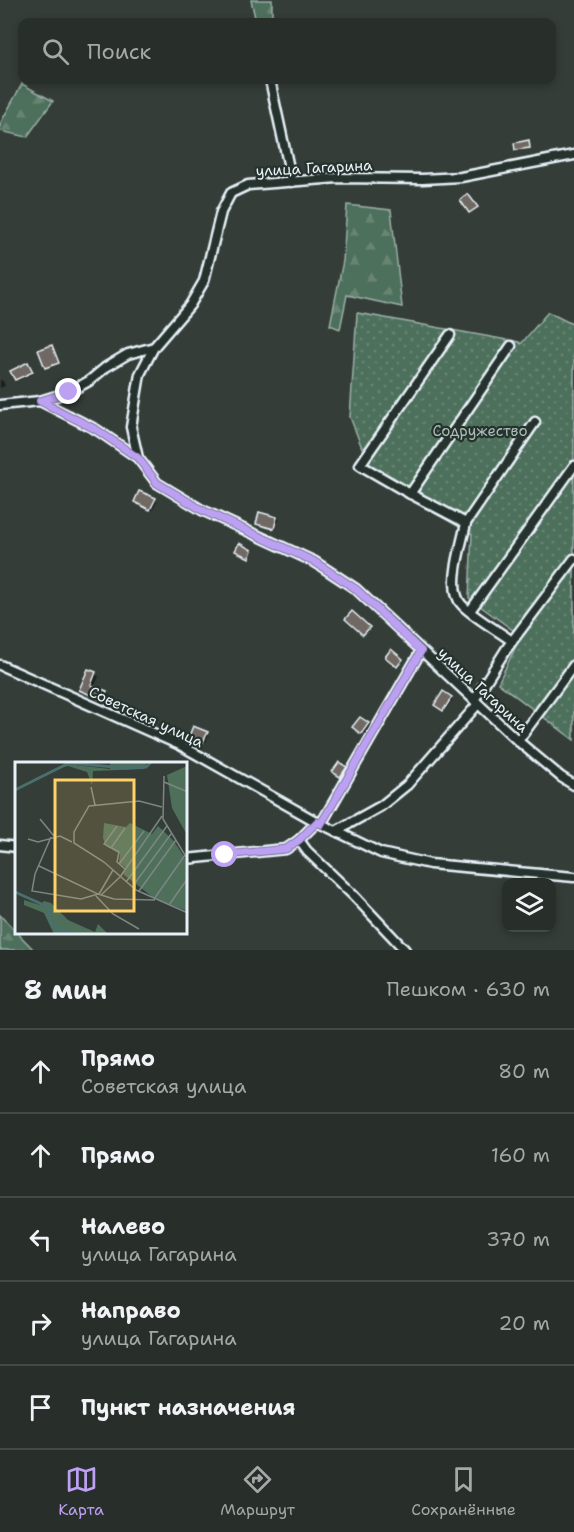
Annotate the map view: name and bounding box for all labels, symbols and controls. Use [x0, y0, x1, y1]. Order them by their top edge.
search box [18, 18, 556, 84]
icon: search [39, 35, 72, 68]
text: Поиск [87, 37, 151, 66]
street label: улица Гагарина [255, 155, 373, 181]
route end [55, 378, 81, 404]
park label: Содружество [432, 421, 528, 441]
street label: улица Гагарина [433, 643, 533, 738]
street label: Советская улица [86, 682, 207, 753]
inset map [15, 762, 188, 935]
route start [211, 841, 237, 867]
map controls [502, 878, 556, 932]
button: layers [502, 878, 556, 932]
text: 8 мин [24, 972, 107, 1007]
text: Пешком · 630 m [386, 976, 550, 1002]
text: Прямо [81, 1044, 155, 1073]
icon: ahead [24, 1055, 57, 1088]
text: 80 m [498, 1058, 550, 1084]
text: Советская улица [81, 1073, 246, 1099]
icon: ahead [24, 1139, 57, 1172]
text: Прямо [81, 1141, 155, 1170]
text: 160 m [491, 1142, 550, 1168]
text: Налево [81, 1212, 165, 1241]
icon: left [24, 1223, 57, 1256]
text: 370 m [486, 1226, 550, 1252]
text: улица Гагарина [81, 1241, 237, 1267]
text: Направо [81, 1296, 181, 1325]
icon: right [24, 1307, 57, 1340]
text: 20 m [499, 1310, 550, 1336]
text: улица Гагарина [81, 1325, 237, 1351]
icon: arrive [24, 1391, 57, 1424]
text: Пункт назначения [81, 1393, 295, 1422]
tab: Карта [58, 1463, 104, 1520]
tab: Маршрут [220, 1463, 295, 1520]
tab: Сохранённые [411, 1463, 516, 1520]

